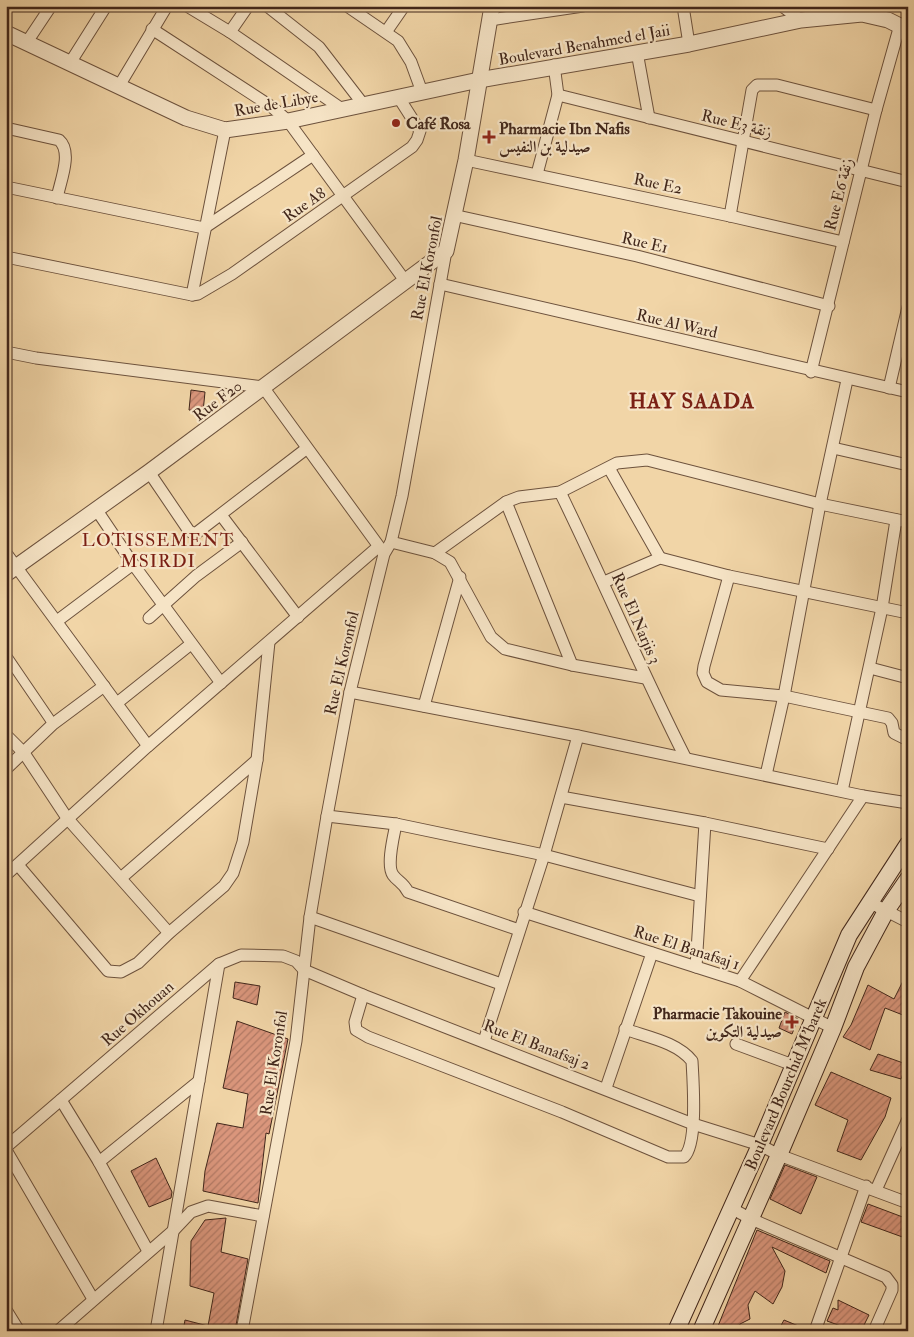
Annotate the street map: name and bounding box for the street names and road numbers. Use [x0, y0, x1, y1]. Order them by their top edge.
street label: Boulevard Benahmed el Jaii [497, 20, 672, 71]
street label: Rue de Libye [233, 87, 320, 121]
street label: Rue E3 زنقة [699, 106, 774, 142]
street label: Rue E6 زنقة [820, 156, 858, 233]
street label: Rue E2 [632, 169, 684, 199]
street label: Rue A8 [279, 183, 330, 227]
street label: Rue El Koronfol [407, 214, 447, 322]
street label: Rue E1 [620, 228, 670, 258]
street label: Rue Al Ward [634, 305, 719, 343]
street label: Rue F20 [189, 376, 246, 426]
street label: Rue El Narjis 3 [607, 570, 665, 667]
street label: Rue El Koronfol [320, 609, 364, 717]
street label: Rue El Banafsaj 1 [631, 921, 742, 975]
street label: Rue Okhouan [97, 977, 178, 1051]
street label: Boulevard Bourchid M'barek [741, 995, 831, 1173]
street label: Rue El Koronfol [256, 1009, 292, 1117]
street label: Rue El Banafsaj 2 [480, 1015, 593, 1075]

